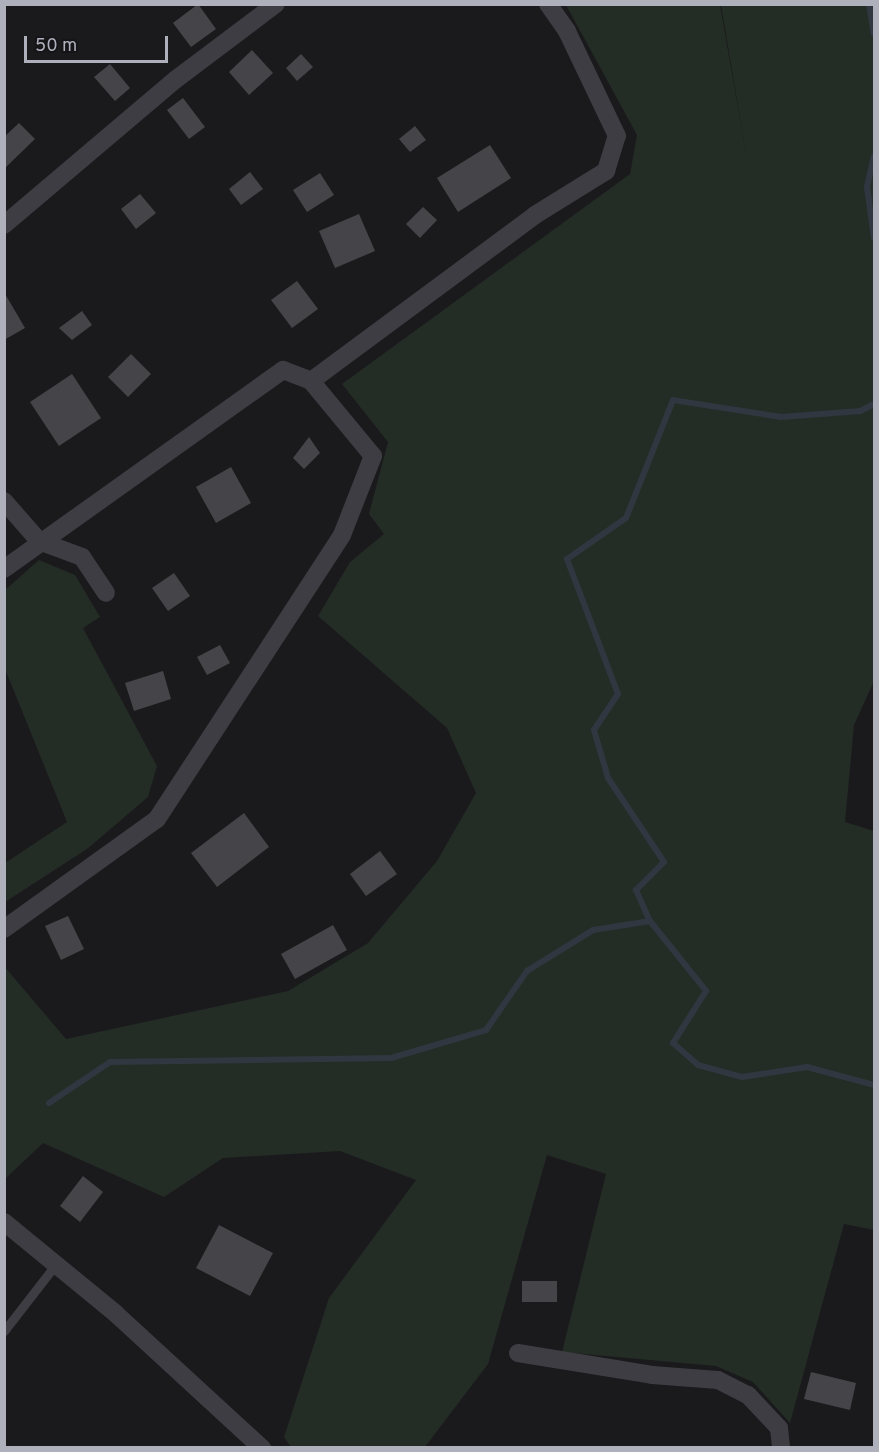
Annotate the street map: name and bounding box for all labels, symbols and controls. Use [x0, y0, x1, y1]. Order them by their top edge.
scale bar [27, 24, 171, 62]
text: 50 m [35, 35, 77, 58]

